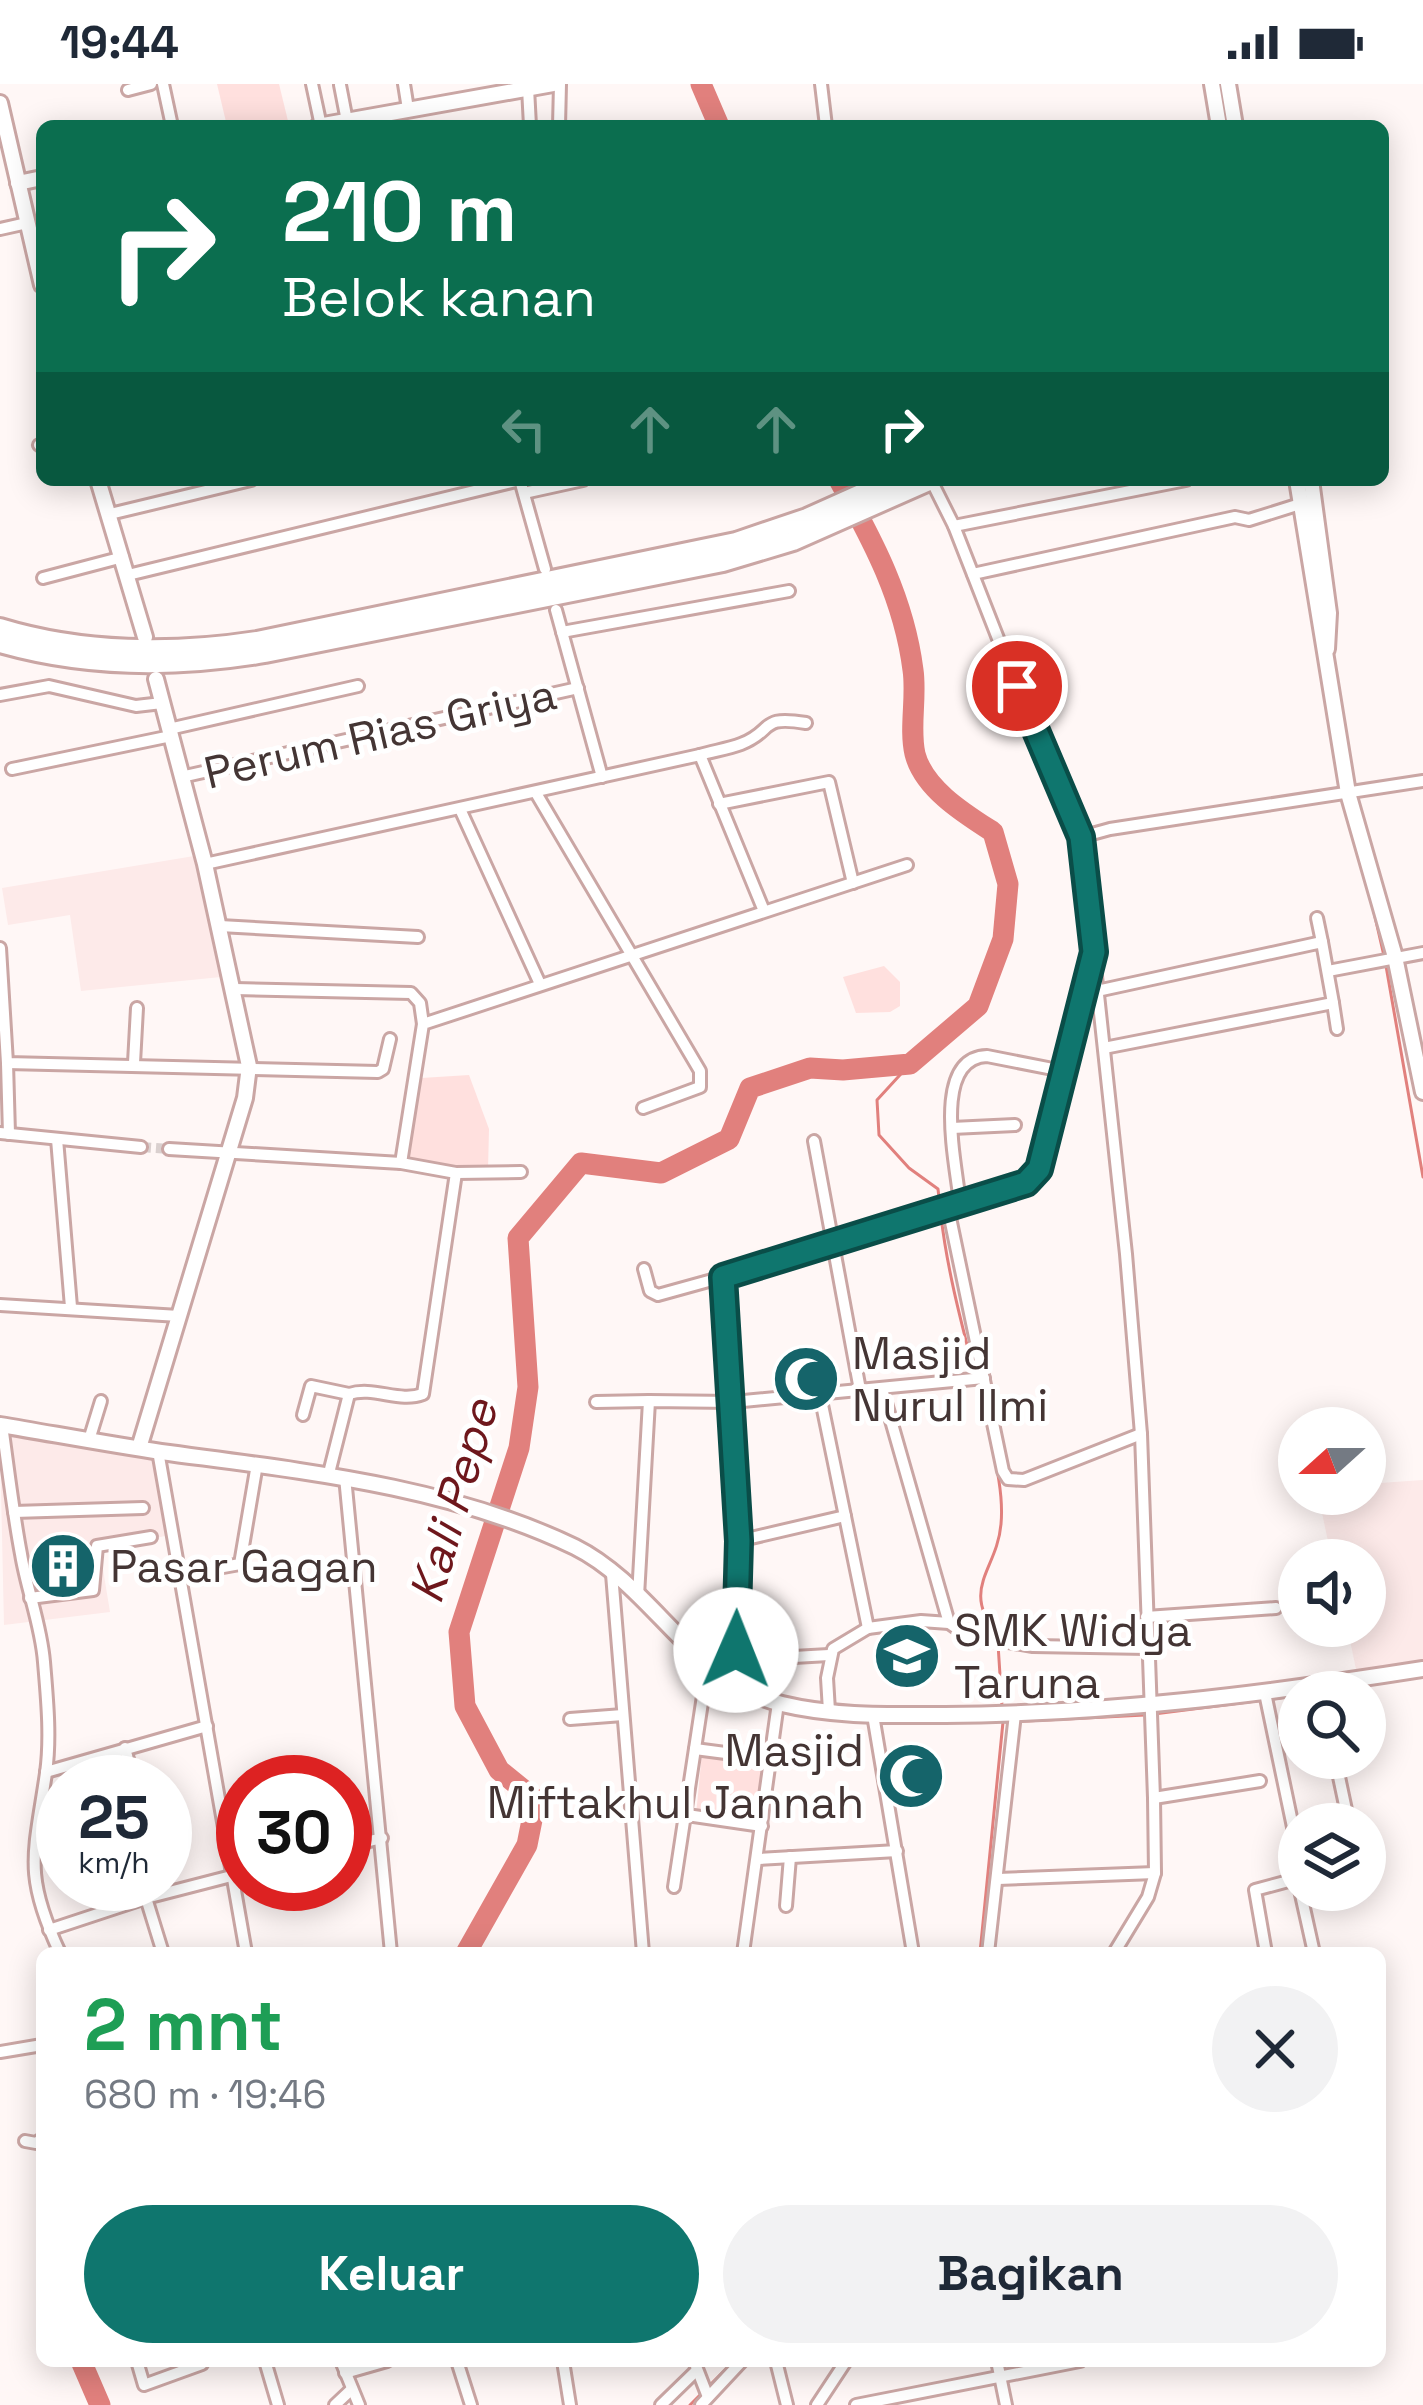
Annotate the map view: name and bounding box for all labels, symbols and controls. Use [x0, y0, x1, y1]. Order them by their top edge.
text: 19:44 [60, 14, 179, 71]
text: 210 m [282, 158, 517, 266]
icon: right [84, 168, 240, 324]
text: Belok kanan [282, 263, 596, 332]
icon: left [491, 396, 557, 462]
icon: ahead [617, 396, 683, 462]
icon: ahead [743, 396, 809, 462]
icon: right [869, 396, 935, 462]
pin [966, 635, 1068, 737]
icon: arrive [984, 653, 1050, 719]
street label: Perum Rias Griya [199, 665, 562, 802]
place label: Masjid Nurul Ilmi [852, 1325, 1048, 1434]
mosque icon: Masjid Nurul Ilmi [771, 1344, 841, 1414]
water label: Kali Pepe [395, 1391, 512, 1610]
north arrow [1278, 1407, 1386, 1515]
map controls [1278, 1407, 1386, 1911]
building icon: Pasar Gagan [28, 1531, 98, 1601]
place label: Pasar Gagan [110, 1538, 377, 1595]
button: sound [1278, 1539, 1386, 1647]
position arrow [673, 1587, 799, 1713]
place label: SMK Widya Taruna [954, 1602, 1192, 1711]
school or university icon: SMK Widya Taruna [872, 1621, 942, 1691]
button: search [1278, 1671, 1386, 1779]
place label: Masjid Miftakhul Jannah [487, 1722, 864, 1831]
mosque icon: Masjid Miftakhul Jannah [876, 1741, 946, 1811]
speed limit sign: 30 [216, 1755, 372, 1911]
text: 25 [78, 1779, 150, 1856]
button: layers [1278, 1803, 1386, 1911]
text: km/h [78, 1843, 150, 1882]
text: 2 mnt [84, 1979, 283, 2071]
button: close [1212, 1986, 1338, 2112]
text: 680 m · 19:46 [84, 2070, 326, 2119]
button: Keluar [84, 2205, 699, 2343]
button: Bagikan [723, 2205, 1338, 2343]

